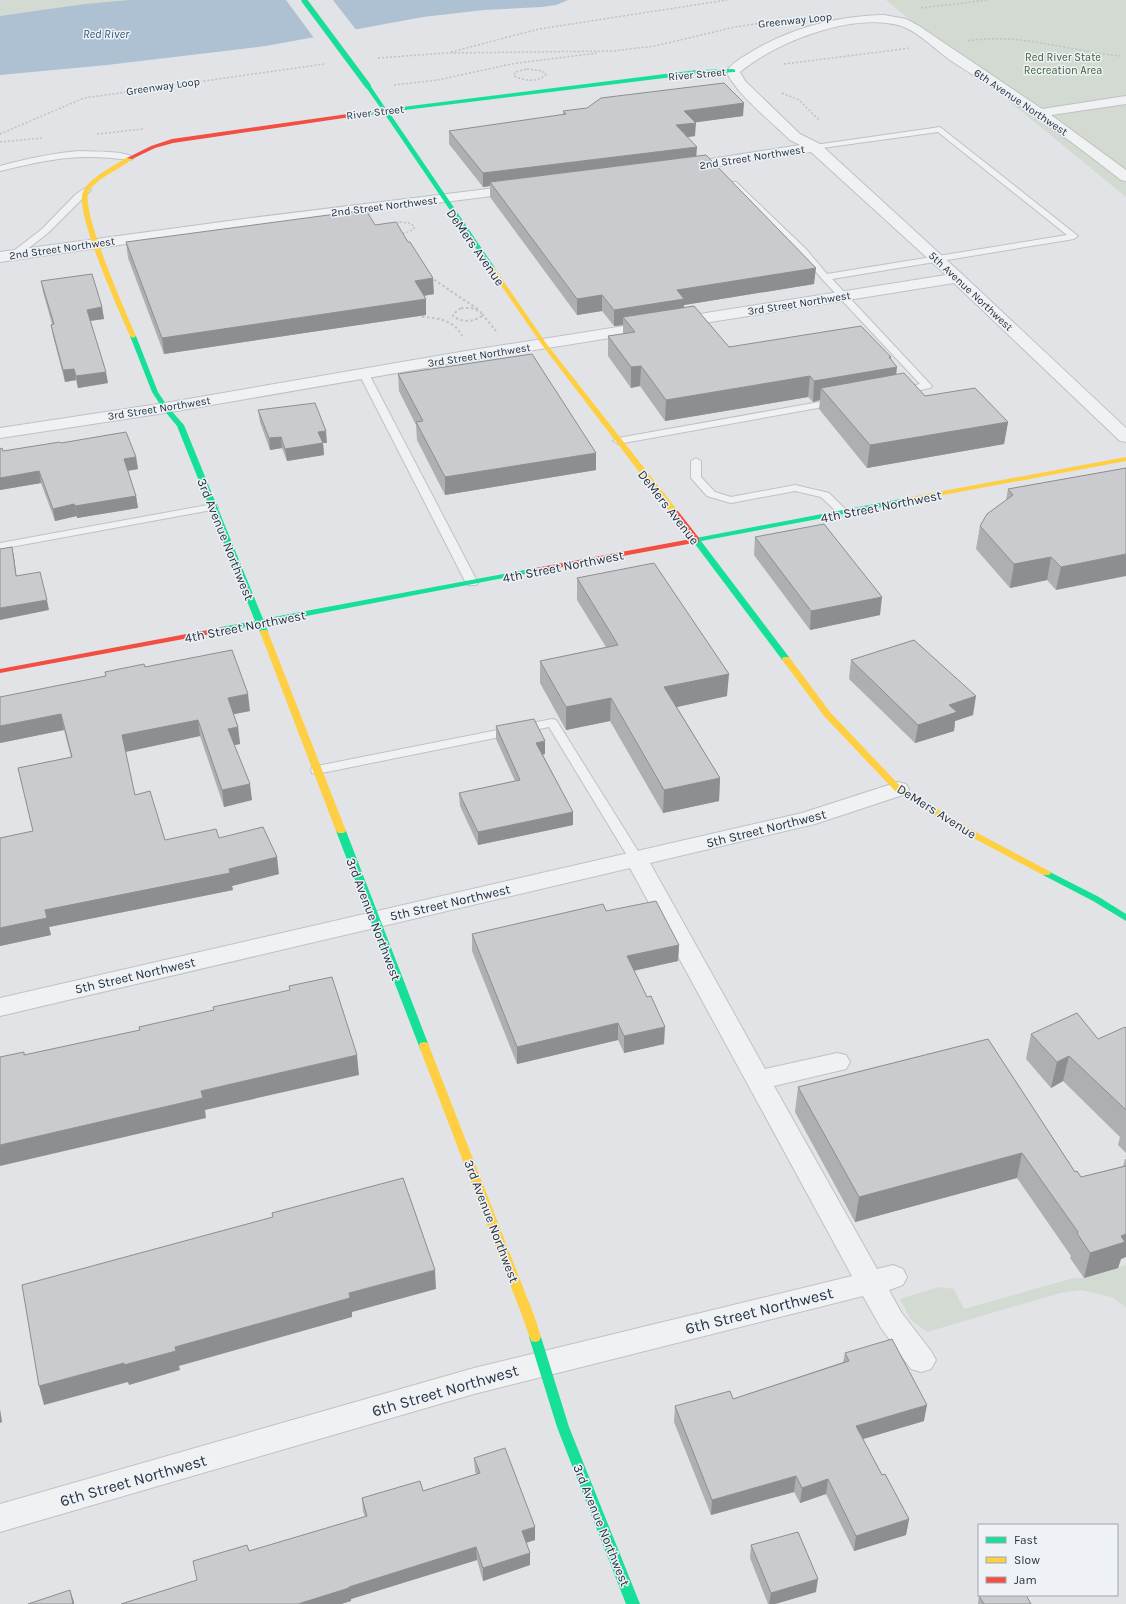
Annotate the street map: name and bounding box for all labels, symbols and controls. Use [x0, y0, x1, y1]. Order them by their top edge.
street label: Greenway Loop [757, 10, 833, 31]
water label: Red River [83, 27, 130, 41]
park label: Red River State Recreation Area [1024, 51, 1102, 77]
street label: River Street [668, 65, 726, 84]
street label: 6th Avenue Northwest [971, 66, 1070, 139]
street label: Greenway Loop [125, 75, 201, 98]
street label: River Street [345, 103, 405, 122]
street label: 2nd Street Northwest [698, 143, 806, 172]
street label: 2nd Street Northwest [330, 194, 438, 219]
street label: DeMers Avenue [444, 206, 508, 289]
street label: 2nd Street Northwest [8, 235, 116, 262]
street label: 5th Avenue Northwest [926, 249, 1015, 334]
street label: 3rd Street Northwest [747, 289, 852, 318]
street label: 3rd Street Northwest [427, 341, 532, 370]
street label: 3rd Street Northwest [107, 394, 212, 423]
street label: DeMers Avenue [635, 467, 703, 548]
street label: 3rd Avenue Northwest [194, 476, 257, 602]
street label: 4th Street Northwest [819, 487, 943, 526]
street label: 4th Street Northwest [501, 547, 625, 586]
street label: 4th Street Northwest [183, 607, 307, 646]
street label: DeMers Avenue [894, 781, 979, 842]
street label: 5th Street Northwest [705, 806, 828, 851]
street label: 3rd Avenue Northwest [343, 856, 404, 983]
street label: 5th Street Northwest [388, 881, 512, 924]
street label: 5th Street Northwest [73, 954, 197, 997]
street label: 3rd Avenue Northwest [461, 1158, 522, 1285]
street label: 6th Street Northwest [683, 1283, 835, 1338]
street label: 6th Street Northwest [370, 1360, 521, 1421]
street label: 6th Street Northwest [58, 1450, 209, 1511]
street label: 3rd Avenue Northwest [570, 1462, 633, 1588]
legend [978, 1524, 1118, 1596]
text: Fast [1014, 1533, 1038, 1547]
text: Slow [1014, 1553, 1040, 1567]
text: Jam [1014, 1573, 1037, 1587]

